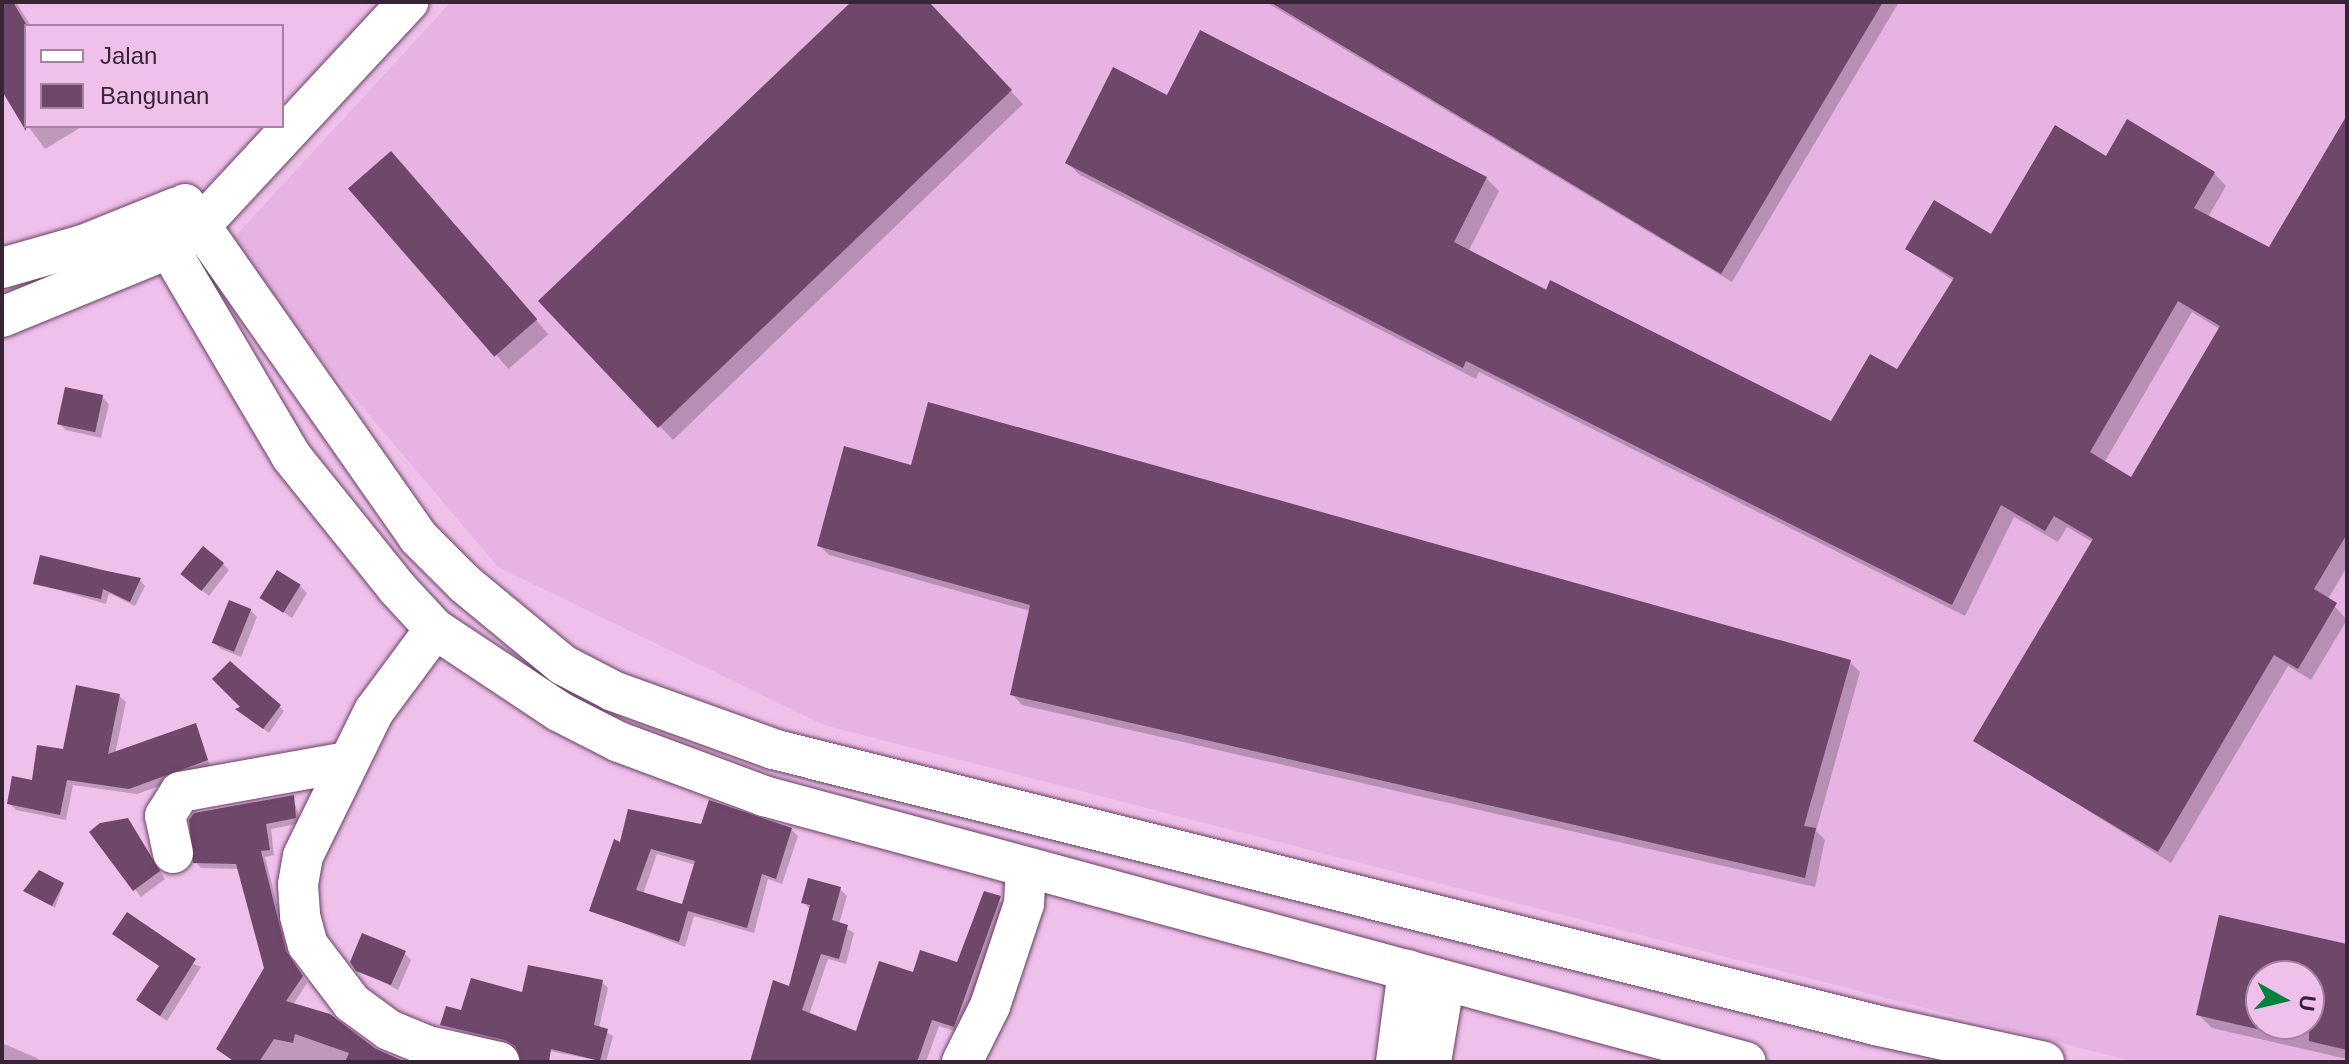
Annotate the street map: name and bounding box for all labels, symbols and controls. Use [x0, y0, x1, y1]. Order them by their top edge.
legend [24, 24, 284, 128]
text: Jalan [100, 42, 157, 69]
text: Bangunan [100, 82, 209, 109]
north arrow [2245, 960, 2325, 1040]
text: U [2294, 994, 2321, 1013]

